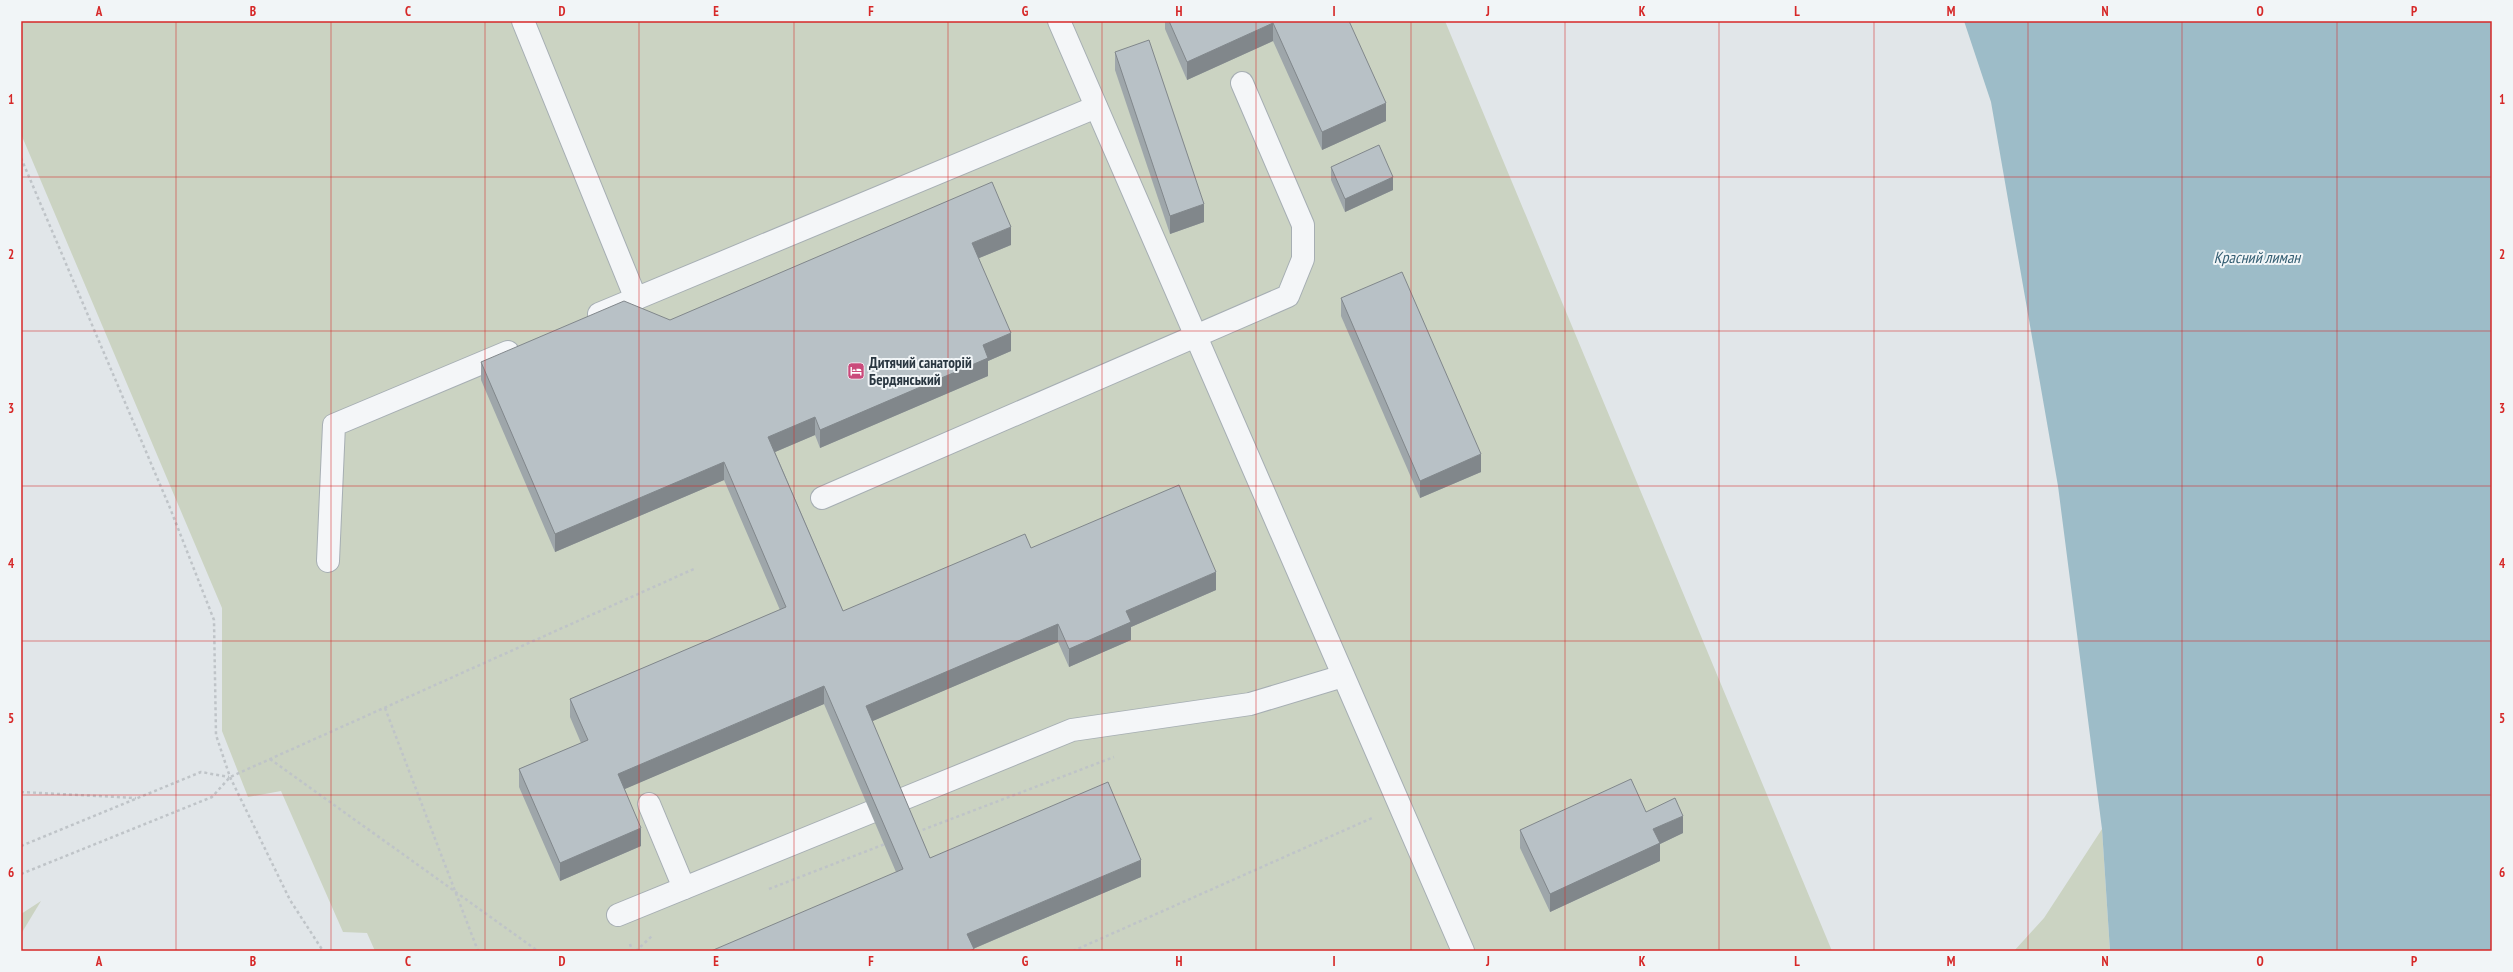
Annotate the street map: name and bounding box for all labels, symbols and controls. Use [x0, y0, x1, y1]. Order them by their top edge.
text: A [95, 3, 103, 20]
text: B [250, 3, 256, 20]
text: C [405, 3, 411, 20]
text: D [559, 3, 566, 20]
text: E [713, 3, 719, 20]
text: F [868, 3, 874, 20]
text: G [1022, 3, 1029, 20]
text: H [1176, 3, 1183, 20]
text: I [1332, 3, 1336, 20]
text: J [1485, 3, 1490, 20]
text: K [1639, 3, 1646, 20]
text: L [1794, 3, 1800, 20]
text: M [1947, 3, 1956, 20]
text: N [2101, 3, 2109, 20]
text: O [2256, 3, 2264, 20]
text: P [2411, 3, 2417, 20]
text: 1 [8, 91, 14, 108]
text: 1 [2499, 91, 2505, 108]
text: 2 [8, 246, 14, 263]
text: 2 [2499, 246, 2505, 263]
water label: Красний лиман [2214, 247, 2302, 267]
place label: Дитячий санаторій Бердянський [869, 353, 972, 389]
hotel icon: Дитячий санаторій Бердянський [846, 361, 866, 381]
text: 3 [8, 400, 14, 417]
text: 3 [2499, 400, 2505, 417]
text: 4 [8, 555, 15, 572]
text: 4 [2499, 555, 2506, 572]
text: 5 [8, 710, 14, 727]
text: 5 [2499, 710, 2505, 727]
text: 6 [8, 864, 14, 881]
text: 6 [2499, 864, 2505, 881]
text: A [95, 953, 103, 970]
text: B [250, 953, 256, 970]
text: C [405, 953, 411, 970]
text: D [559, 953, 566, 970]
text: E [713, 953, 719, 970]
text: F [868, 953, 874, 970]
text: G [1022, 953, 1029, 970]
text: H [1176, 953, 1183, 970]
text: I [1332, 953, 1336, 970]
text: J [1485, 953, 1490, 970]
text: K [1639, 953, 1646, 970]
text: L [1794, 953, 1800, 970]
text: M [1947, 953, 1956, 970]
text: N [2101, 953, 2109, 970]
text: O [2256, 953, 2264, 970]
text: P [2411, 953, 2417, 970]

